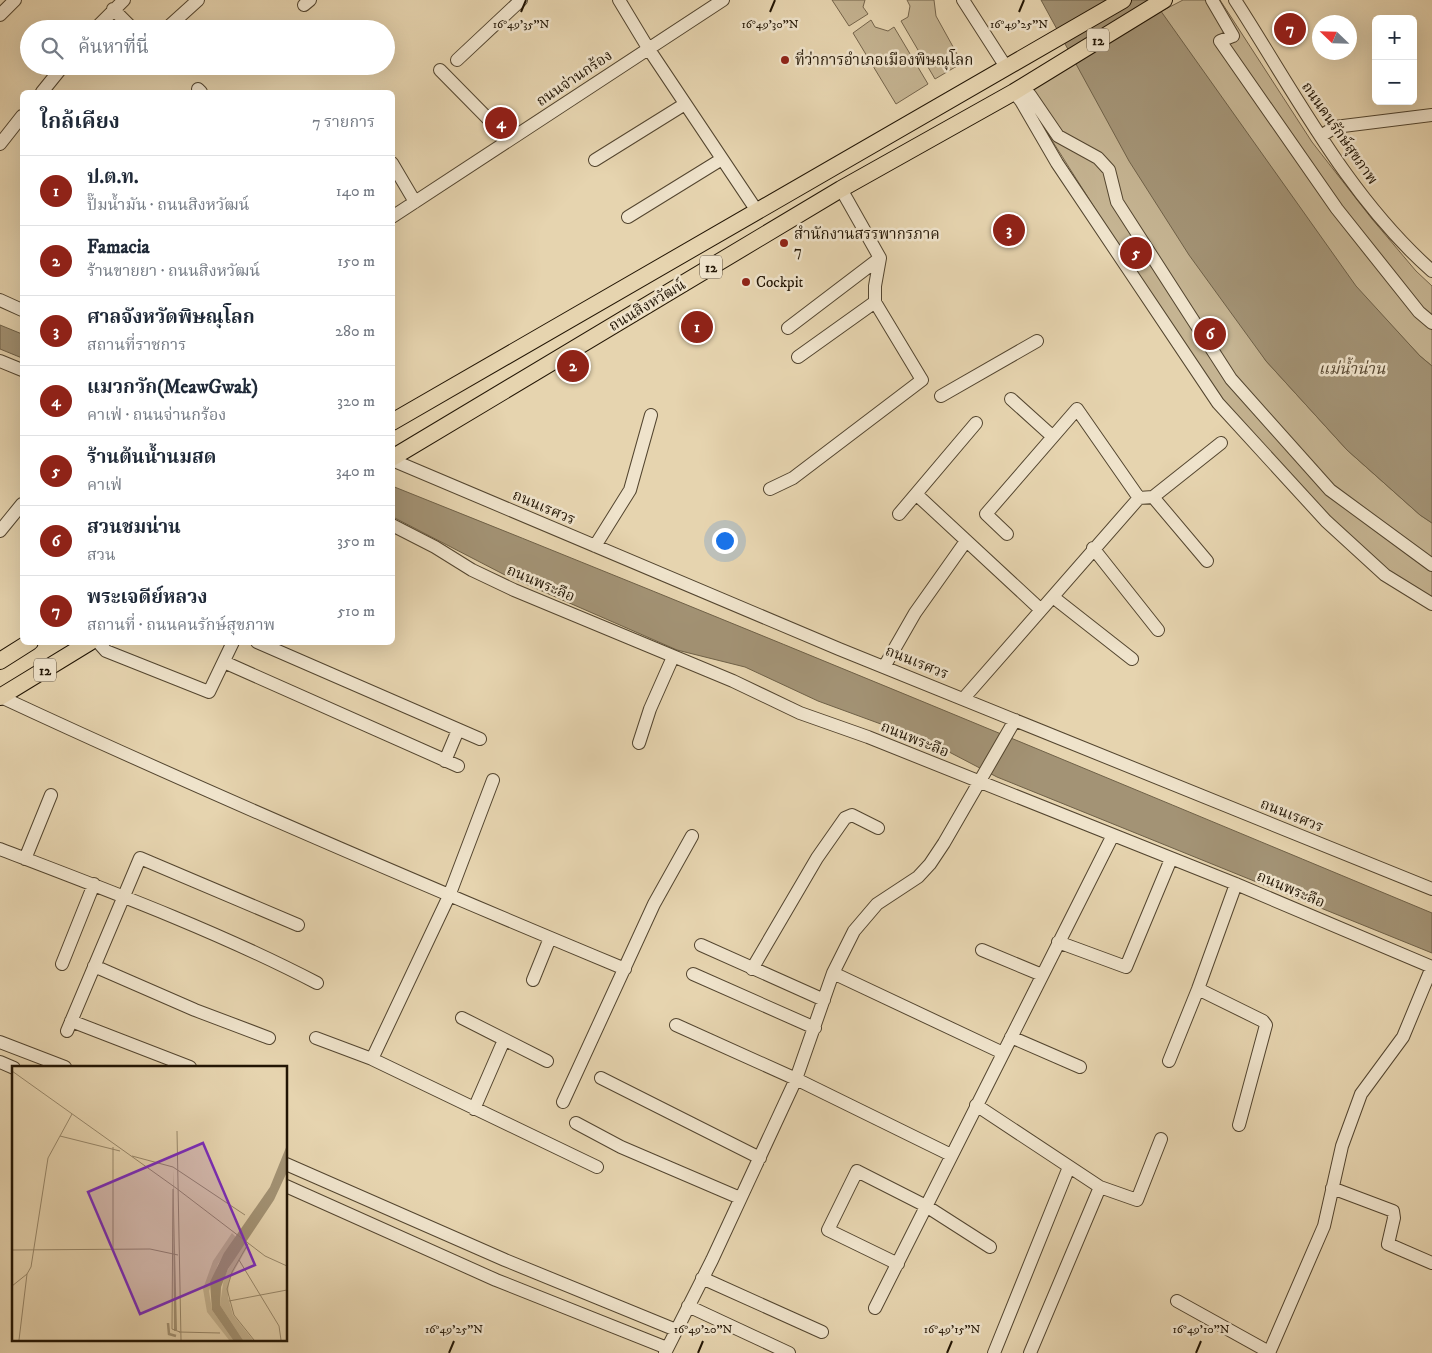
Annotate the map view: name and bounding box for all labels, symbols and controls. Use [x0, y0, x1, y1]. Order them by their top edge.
pin: 7 [1274, 10, 1306, 48]
north arrow [1312, 15, 1357, 60]
map controls [1372, 15, 1417, 105]
button: + [1372, 15, 1417, 60]
text: 16°49'35"N [493, 17, 549, 32]
text: 16°49'30"N [741, 17, 799, 32]
text: 16°49'25"N [990, 17, 1048, 32]
search box [20, 20, 395, 75]
road number: 12 [1087, 28, 1109, 52]
icon: search [38, 34, 66, 62]
text: ค้นหาที่นี่ [78, 36, 149, 59]
street label: ถนนจ่านกร้อง [533, 46, 616, 111]
place label: ที่ว่าการอำเภอเมืองพิษณุโลก [795, 49, 973, 71]
marker: ที่ว่าการอำเภอเมืองพิษณุโลก [779, 54, 791, 66]
button: − [1372, 60, 1417, 105]
street label: ถนนคนรักษ์สุขภาพ [1296, 78, 1383, 189]
pin: 4 [485, 104, 517, 142]
text: ใกล้เคียง [40, 109, 120, 135]
text: 7 รายการ [312, 112, 375, 132]
text: ป.ต.ท. [87, 166, 138, 189]
text: 1 [53, 181, 59, 201]
text: 140 m [336, 181, 375, 201]
text: ปั๊มน้ำมัน · ถนนสิงหวัฒน์ [87, 195, 249, 215]
pin: 3 [993, 211, 1025, 249]
place label: สำนักงานสรรพากรภาค 7 [794, 225, 940, 261]
pin: 5 [1120, 234, 1152, 272]
text: Famacia [87, 236, 150, 259]
marker: สำนักงานสรรพากรภาค 7 [778, 237, 790, 249]
text: 2 [52, 251, 60, 271]
text: 150 m [337, 251, 375, 271]
road number: 12 [700, 256, 722, 278]
text: ร้านขายยา · ถนนสิงหวัฒน์ [87, 261, 260, 281]
place label: Cockpit [756, 273, 803, 292]
street label: ถนนสิงหวัฒน์ [605, 274, 689, 336]
marker: Cockpit [740, 276, 752, 288]
text: ศาลจังหวัดพิษณุโลก [87, 306, 255, 329]
pin: 1 [681, 308, 713, 346]
pin: 6 [1194, 315, 1226, 353]
text: 3 [53, 321, 59, 341]
text: 280 m [335, 321, 375, 341]
text: สถานที่ราชการ [87, 335, 186, 355]
pin: 2 [557, 347, 589, 385]
water label: แม่น้ำน่าน [1318, 357, 1386, 379]
text: แมวกวัก(MeawGwak) [87, 376, 258, 399]
text: 4 [51, 391, 61, 411]
text: 320 m [337, 391, 375, 411]
text: คาเฟ่ · ถนนจ่านกร้อง [87, 405, 226, 425]
text: ร้านต้นน้ำนมสด [87, 446, 216, 469]
text: 5 [52, 461, 60, 481]
text: 340 m [336, 461, 375, 481]
text: คาเฟ่ [87, 475, 122, 495]
street label: ถนนเรศวร [509, 486, 578, 529]
text: สวนชมน่าน [87, 516, 181, 539]
your location [712, 528, 738, 554]
text: 6 [52, 531, 60, 551]
text: 350 m [337, 531, 375, 551]
text: สวน [87, 545, 116, 565]
street label: ถนนพระลือ [504, 561, 578, 606]
text: พระเจดีย์หลวง [87, 586, 207, 609]
text: 7 [52, 601, 60, 621]
text: 510 m [337, 601, 375, 621]
text: สถานที่ · ถนนคนรักษ์สุขภาพ [87, 615, 275, 635]
street label: ถนนเรศวร [882, 641, 951, 684]
road number: 12 [34, 658, 56, 682]
street label: ถนนพระลือ [878, 717, 952, 762]
street label: ถนนเรศวร [1257, 794, 1326, 837]
street label: ถนนพระลือ [1254, 867, 1328, 912]
inset map [12, 1066, 288, 1340]
text: 16°49'25"N [425, 1322, 483, 1337]
text: 16°49'20"N [674, 1322, 732, 1337]
text: 16°49'15"N [924, 1322, 980, 1337]
text: 16°49'10"N [1172, 1322, 1230, 1337]

